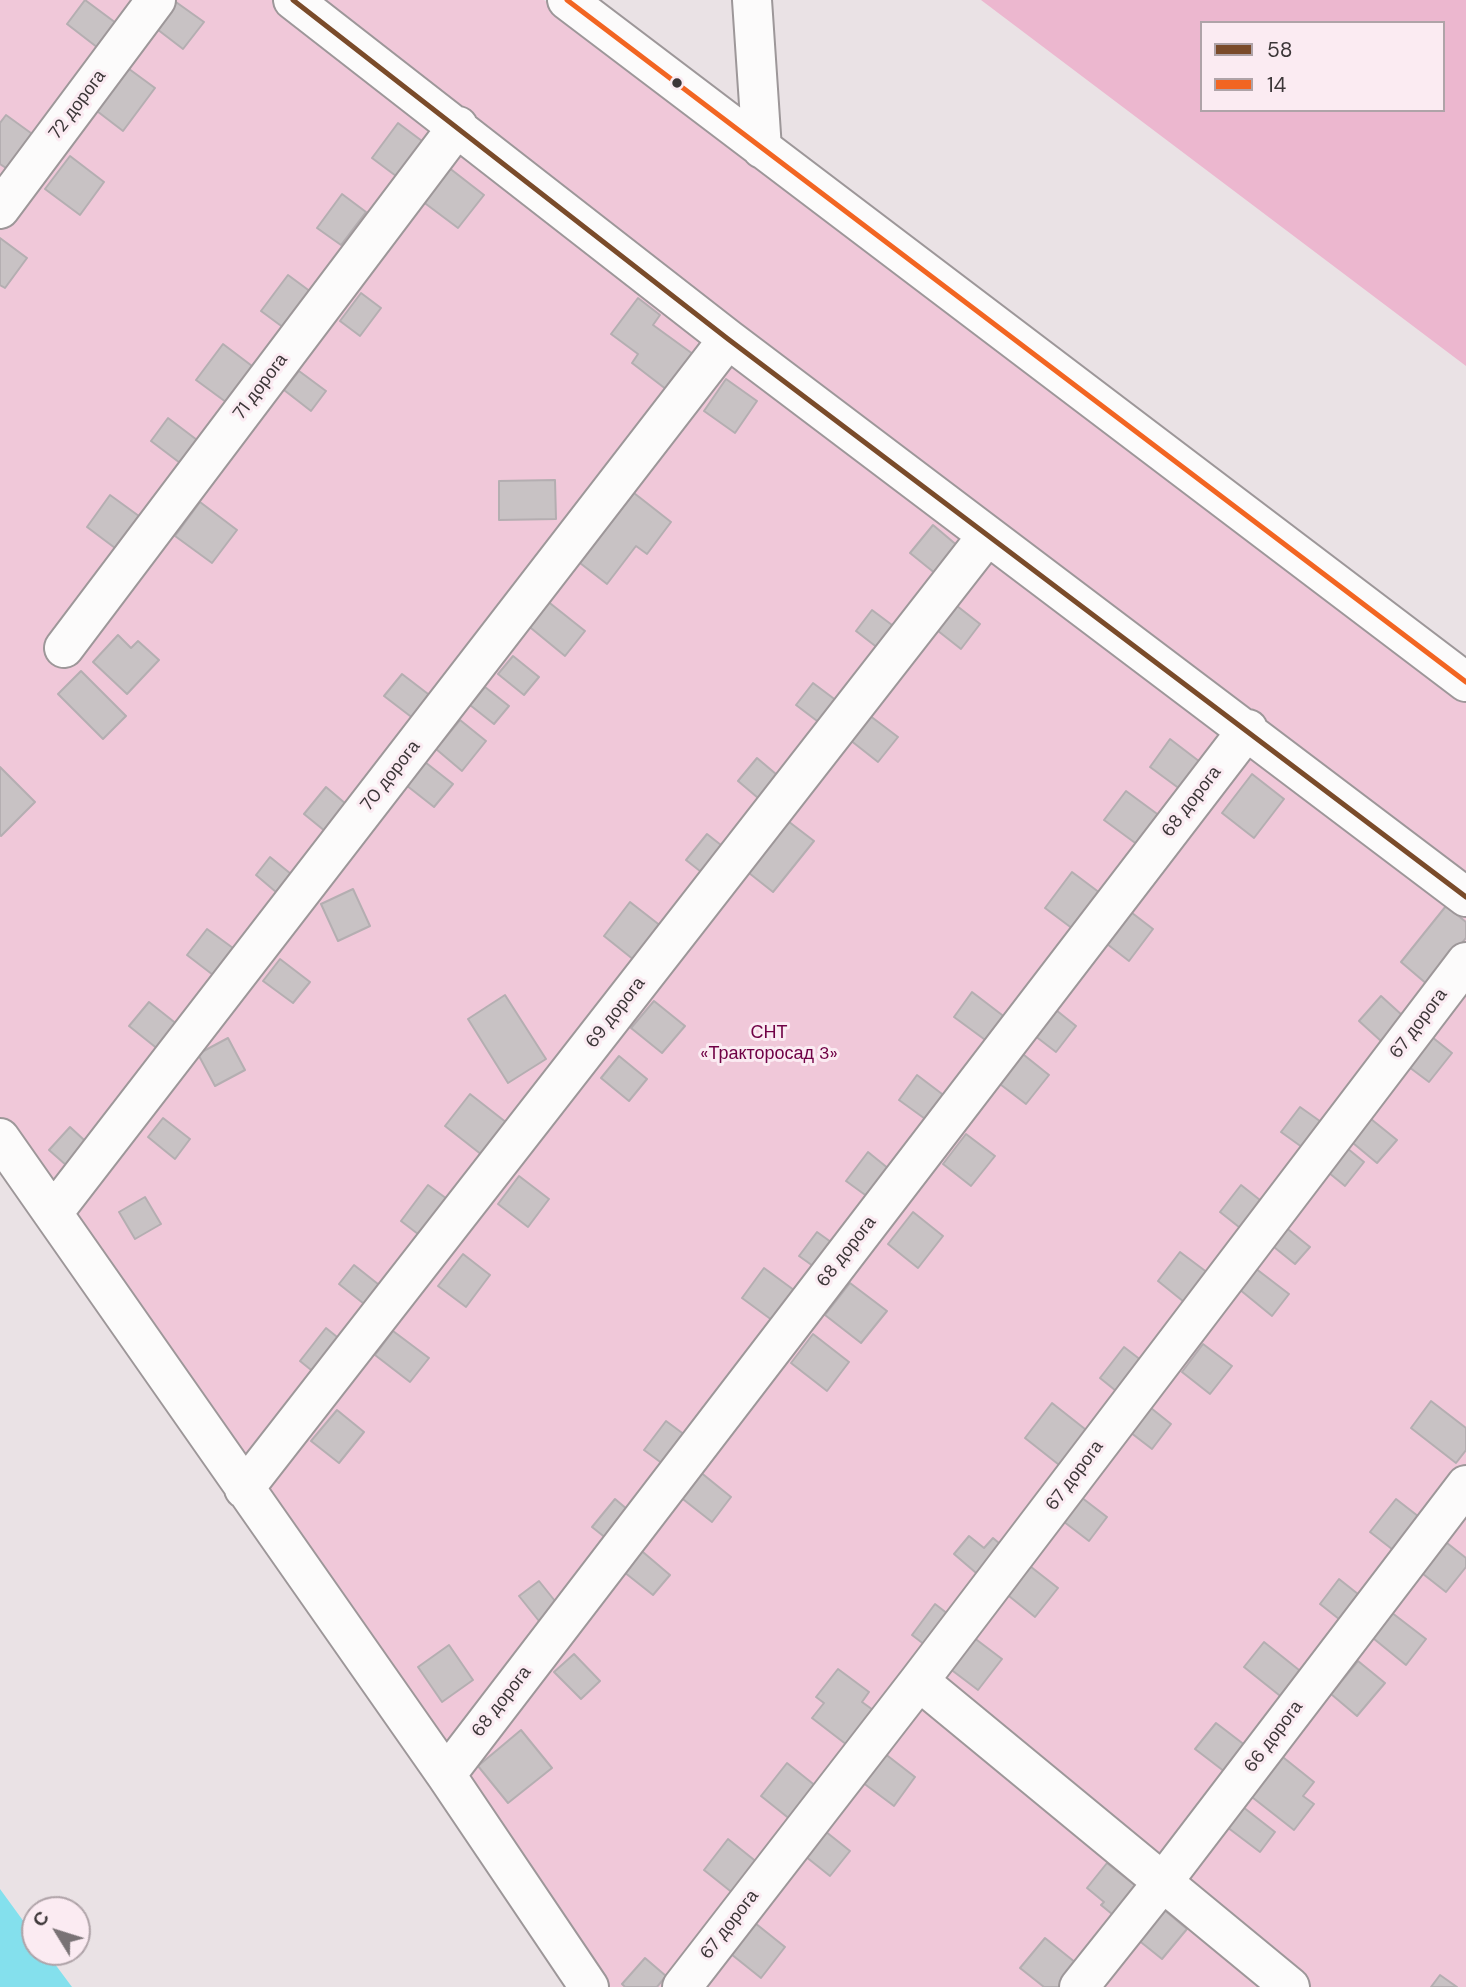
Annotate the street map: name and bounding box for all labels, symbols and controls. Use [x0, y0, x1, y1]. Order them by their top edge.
legend [1200, 21, 1445, 112]
text: 58 [1267, 36, 1293, 64]
street label: 72 дорога [45, 66, 111, 144]
text: 14 [1267, 71, 1286, 99]
unlabelled marker [670, 76, 684, 90]
street label: 71 дорога [229, 350, 293, 424]
street label: 70 дорога [357, 737, 425, 815]
street label: 68 дорога [1158, 762, 1226, 842]
street label: 69 дорога [582, 973, 650, 1053]
street label: 67 дорога [1386, 985, 1452, 1063]
park label: СНТ «Тракторосад 3» [700, 1022, 838, 1064]
street label: 68 дорога [813, 1212, 881, 1292]
street label: 67 дорога [1042, 1437, 1108, 1515]
street label: 68 дорога [468, 1662, 536, 1742]
street label: 66 дорога [1240, 1697, 1308, 1777]
street label: 67 дорога [696, 1886, 764, 1964]
north arrow [21, 1896, 91, 1966]
text: С [27, 1906, 55, 1932]

